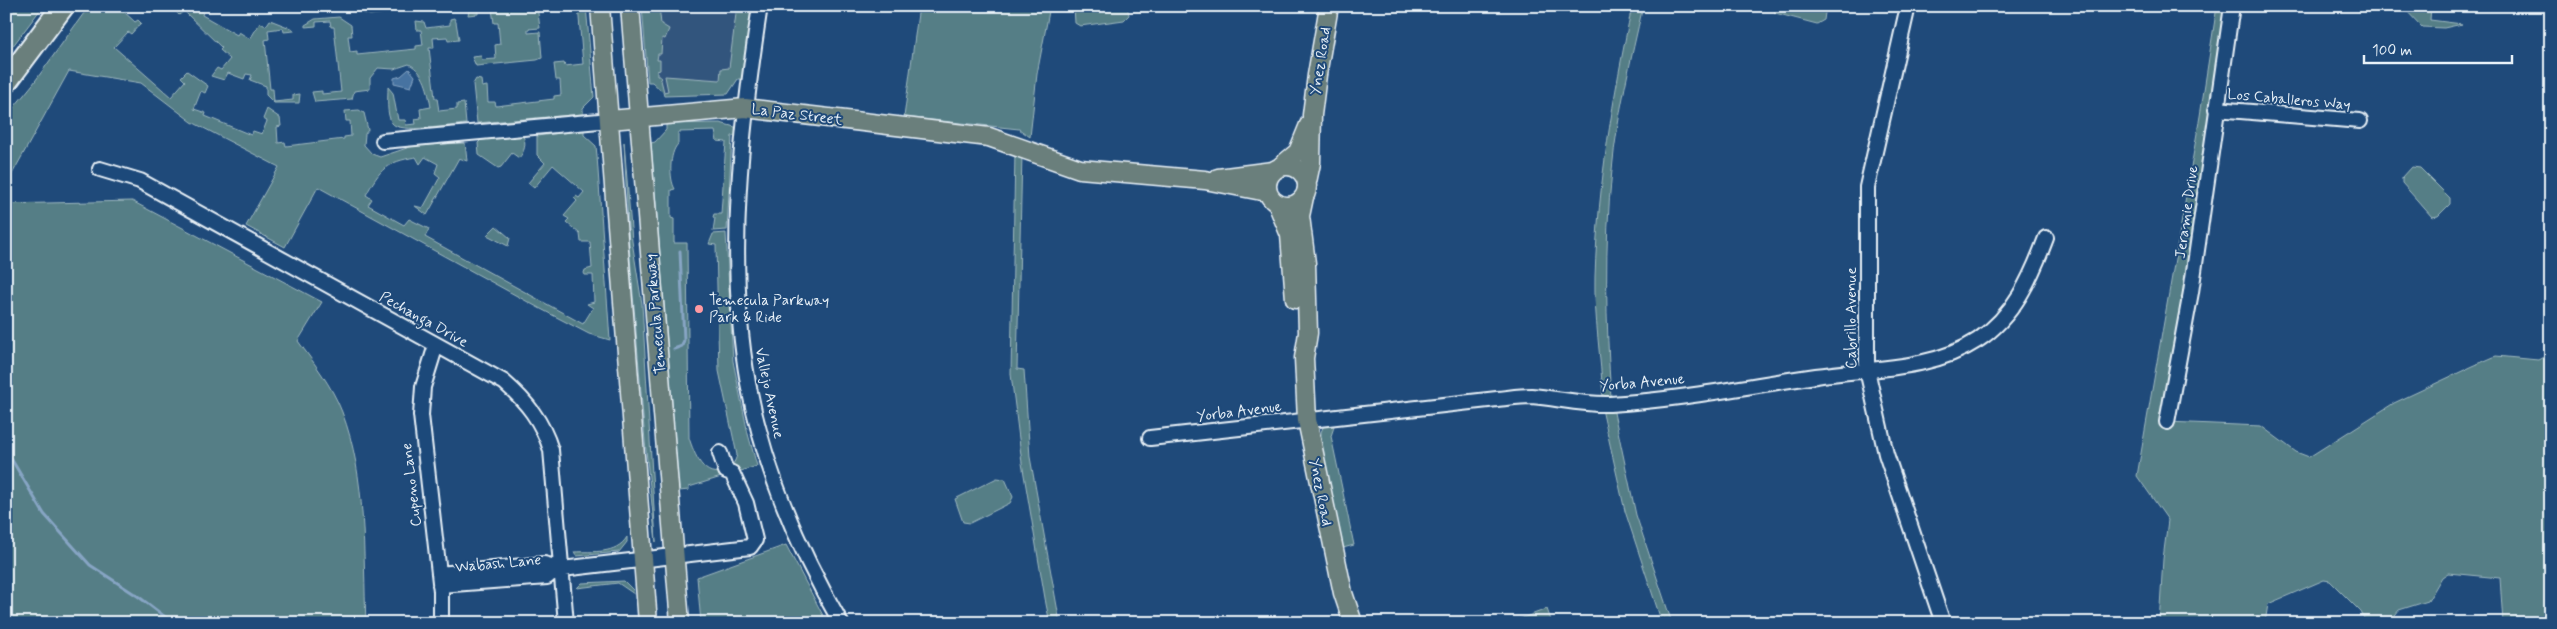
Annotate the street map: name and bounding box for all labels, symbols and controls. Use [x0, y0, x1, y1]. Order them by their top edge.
street label: Ynez Road [1306, 26, 1336, 97]
scale bar [2364, 32, 2512, 64]
text: 100 m [2372, 41, 2412, 61]
street label: Los Caballeros Way [2227, 85, 2351, 115]
street label: La Paz Street [750, 99, 844, 131]
street label: Jeramie Drive [2171, 164, 2203, 260]
street label: Temecula Parkway [641, 253, 671, 375]
street label: Cabrillo Avenue [1842, 267, 1862, 369]
street label: Pechanga Drive [375, 287, 471, 353]
place label: Temecula Parkway Park & Ride [709, 291, 829, 328]
marker: Temecula Parkway Park & Ride [693, 303, 705, 315]
street label: Vallejo Avenue [750, 346, 788, 441]
street label: Yorba Avenue [1599, 369, 1686, 397]
street label: Yorba Avenue [1196, 397, 1283, 427]
street label: Cupeno Lane [397, 442, 427, 528]
street label: Ynez Road [1304, 457, 1336, 528]
street label: Wabash Lane [454, 550, 542, 578]

